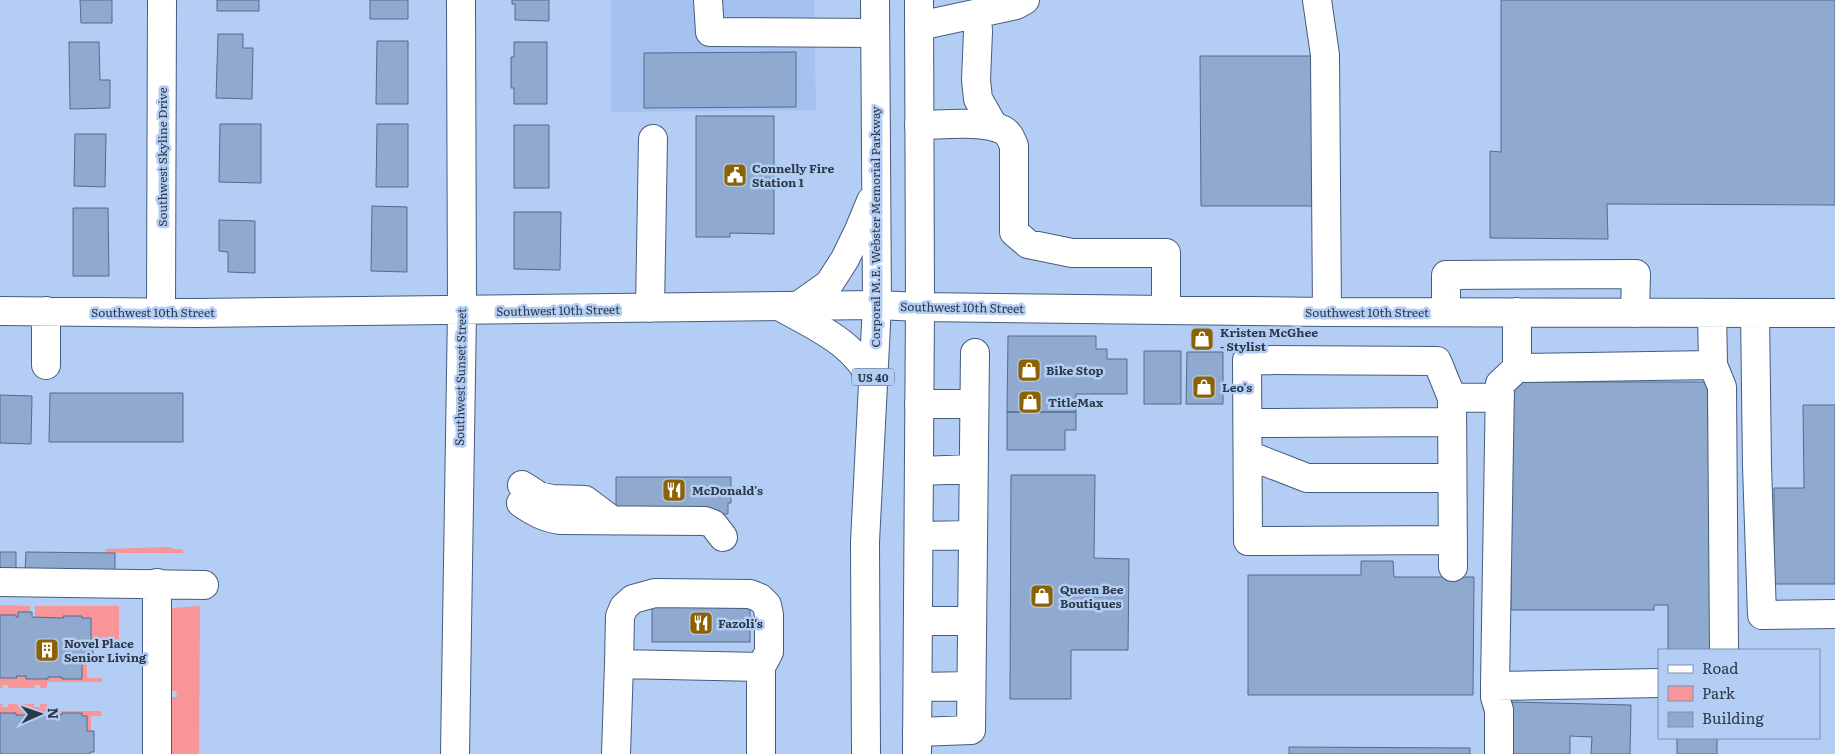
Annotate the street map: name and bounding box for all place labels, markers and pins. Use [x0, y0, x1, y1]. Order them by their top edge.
place label: Connelly Fire Station 1 [752, 159, 834, 191]
public building icon: Connelly Fire Station 1 [722, 162, 748, 188]
place label: Kristen McGhee - Stylist [1220, 323, 1318, 355]
shop icon: Kristen McGhee - Stylist [1189, 326, 1215, 352]
shop icon: Bike Stop [1016, 357, 1042, 383]
place label: Bike Stop [1046, 361, 1104, 379]
shop icon: Leo's [1191, 374, 1217, 400]
place label: Leo's [1222, 378, 1252, 396]
shop icon: TitleMax [1017, 389, 1043, 415]
place label: TitleMax [1048, 393, 1104, 411]
restaurant icon: McDonald's [661, 477, 687, 503]
place label: McDonald's [692, 481, 763, 499]
place label: Queen Bee Boutiques [1060, 580, 1124, 612]
shop icon: Queen Bee Boutiques [1029, 583, 1055, 609]
restaurant icon: Fazoli's [688, 610, 714, 636]
place label: Fazoli's [718, 614, 763, 632]
place label: Novel Place Senior Living [64, 634, 147, 666]
building icon: Novel Place Senior Living [34, 637, 60, 663]

